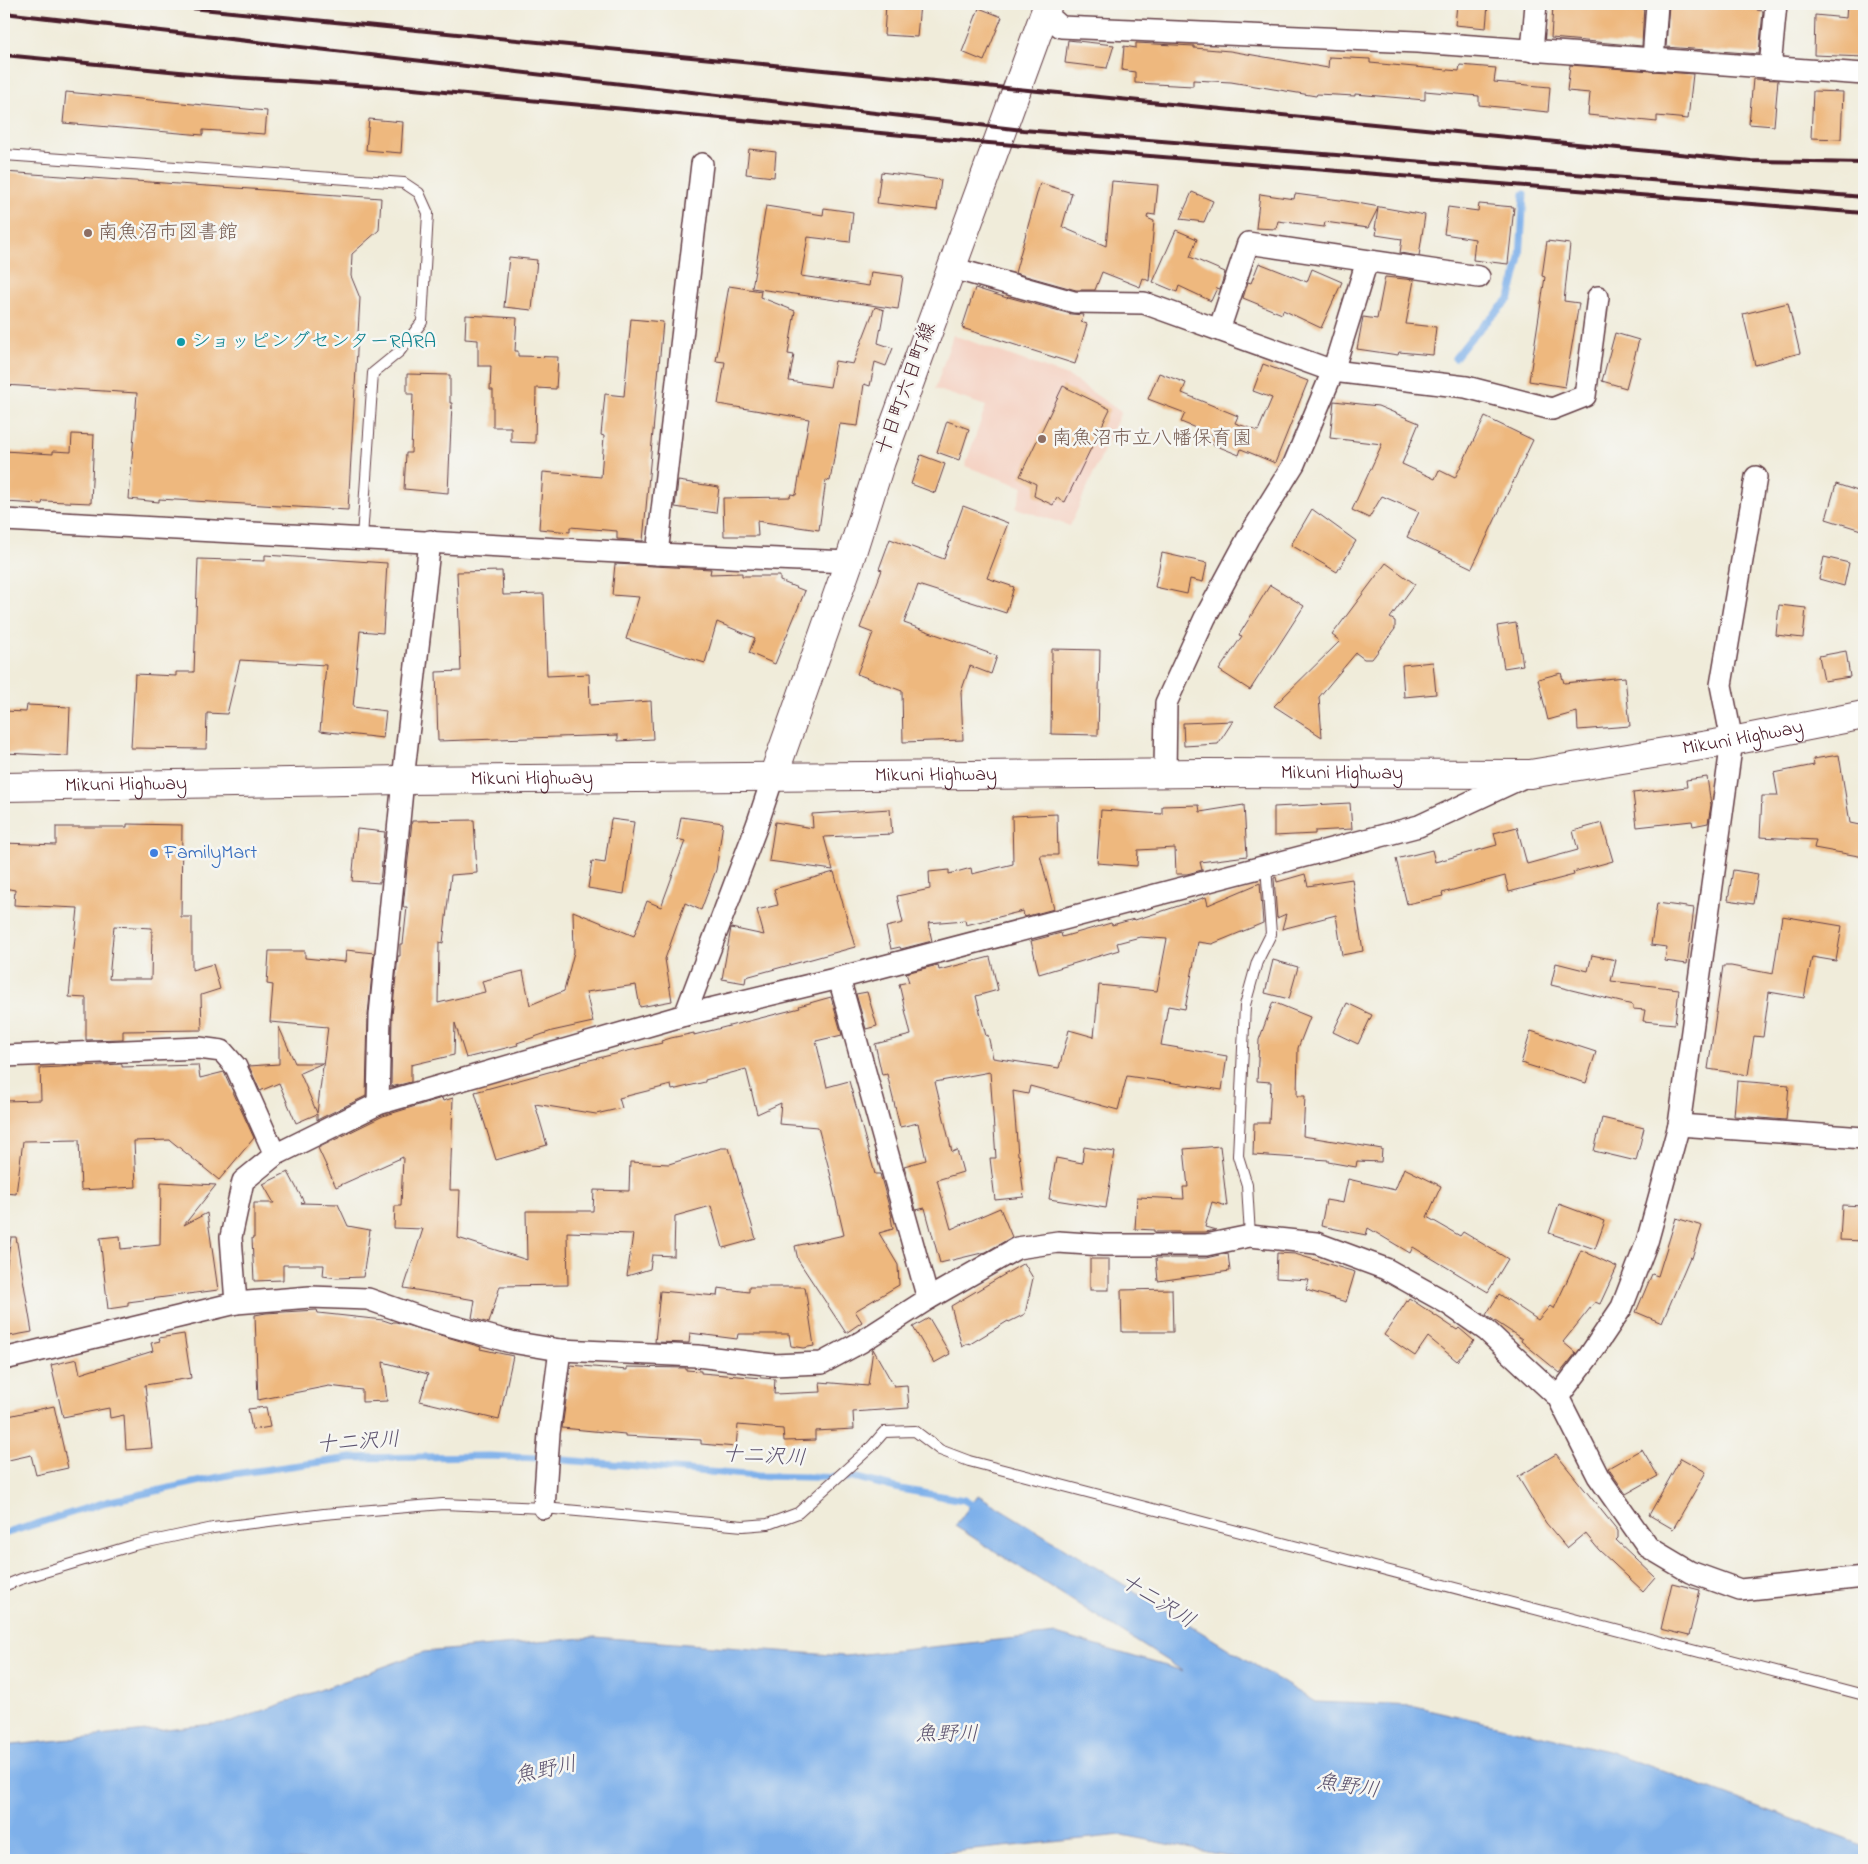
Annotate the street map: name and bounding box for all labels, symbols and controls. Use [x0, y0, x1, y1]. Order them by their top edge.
place label: 南魚沼市図書館 [98, 219, 238, 248]
marker: 南魚沼市図書館 [82, 227, 94, 239]
street label: 十日町六日町線 [869, 318, 945, 460]
place label: ショッピングセンターRARA [191, 328, 436, 357]
marker: ショッピングセンターRARA [175, 336, 187, 348]
place label: 南魚沼市立八幡保育園 [1052, 425, 1252, 454]
marker: 南魚沼市立八幡保育園 [1036, 433, 1048, 445]
street label: Mikuni Highway [1680, 713, 1806, 763]
street label: Mikuni Highway [1281, 759, 1403, 789]
street label: Mikuni Highway [875, 760, 997, 791]
street label: Mikuni Highway [471, 764, 593, 794]
street label: Mikuni Highway [65, 769, 187, 800]
place label: FamilyMart [163, 839, 257, 868]
marker: FamilyMart [148, 847, 160, 859]
water label: 十二沢川 [315, 1425, 401, 1461]
water label: 十二沢川 [721, 1440, 807, 1474]
water label: 十二沢川 [1113, 1567, 1201, 1637]
water label: 魚野川 [916, 1720, 979, 1750]
water label: 魚野川 [512, 1750, 580, 1792]
water label: 魚野川 [1315, 1767, 1381, 1807]

